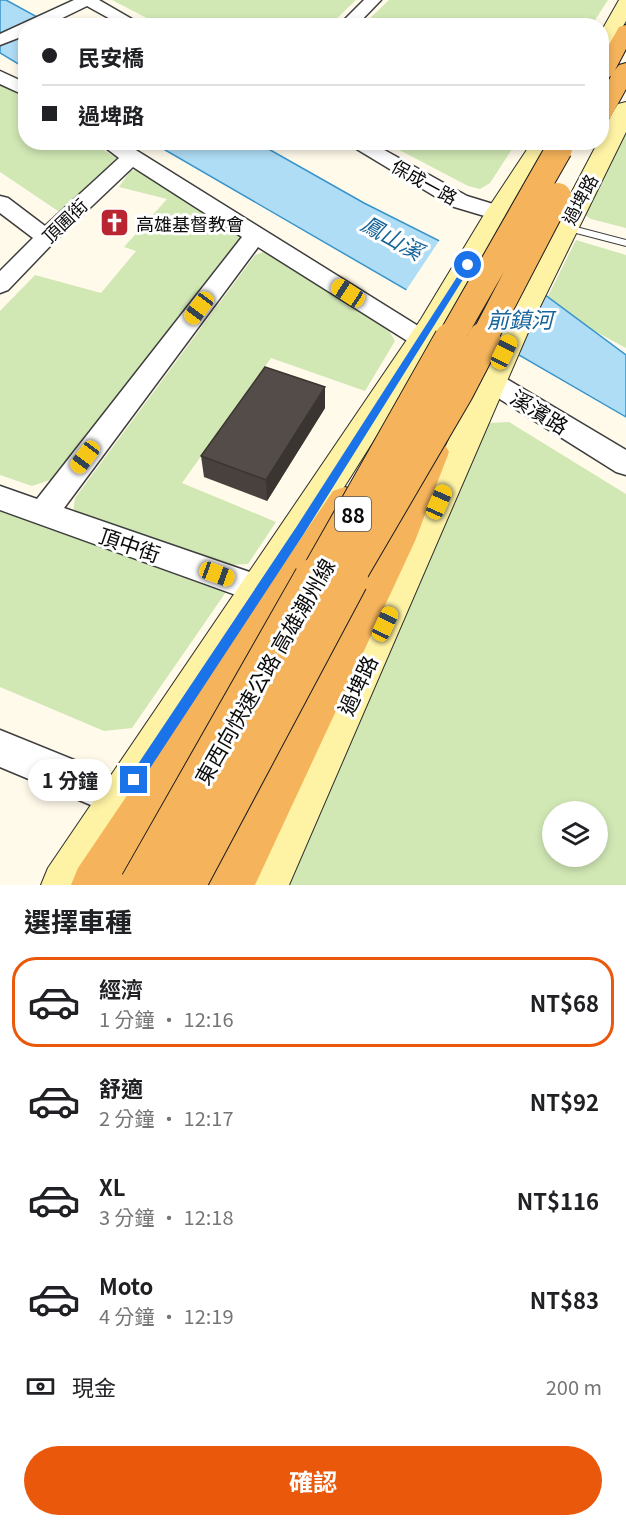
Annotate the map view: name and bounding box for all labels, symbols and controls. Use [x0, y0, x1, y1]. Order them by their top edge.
text: 民安橋 [78, 40, 144, 72]
text: 過埤路 [78, 98, 144, 130]
street label: 保成一路 [387, 152, 463, 210]
street label: 過埤路 [555, 169, 603, 229]
street label: 頂圃街 [36, 192, 92, 248]
water label: 鳳山溪 [356, 206, 432, 267]
church icon: 高雄基督教會 [99, 207, 131, 239]
place label: 高雄基督教會 [136, 210, 244, 236]
route start [454, 251, 481, 278]
car [328, 276, 368, 310]
car [181, 288, 217, 328]
water label: 前鎮河 [487, 302, 557, 334]
car [488, 332, 520, 372]
street label: 溪濱路 [505, 382, 575, 440]
car [67, 437, 103, 477]
car [423, 482, 455, 522]
road number: 88 [335, 497, 371, 531]
street label: 頂中街 [95, 520, 165, 568]
street label: 東西向快速公路 高雄潮州線 [187, 552, 341, 790]
car [197, 559, 237, 589]
car [369, 604, 401, 644]
street label: 過埤路 [330, 650, 384, 720]
callout: 1 分鐘 [29, 759, 113, 801]
text: 1 分鐘 [42, 765, 98, 794]
route end [120, 766, 147, 793]
map controls [542, 801, 608, 867]
button: layers [542, 801, 608, 867]
text: 選擇車種 [24, 901, 132, 940]
text: 經濟 [99, 972, 143, 1004]
icon: car [27, 975, 81, 1029]
text: NT$68 [530, 986, 599, 1018]
text: 1 分鐘 · 12:16 [99, 1004, 234, 1033]
text: 舒適 [99, 1071, 143, 1103]
icon: car [27, 1074, 81, 1128]
text: NT$92 [530, 1085, 599, 1117]
text: 2 分鐘 · 12:17 [99, 1103, 234, 1132]
text: XL [99, 1170, 126, 1202]
icon: car [27, 1173, 81, 1227]
text: NT$116 [517, 1184, 599, 1216]
text: 3 分鐘 · 12:18 [99, 1202, 234, 1231]
text: Moto [99, 1269, 153, 1301]
icon: car [27, 1272, 81, 1326]
text: NT$83 [530, 1283, 599, 1315]
text: 4 分鐘 · 12:19 [99, 1301, 234, 1330]
icon: cash [24, 1370, 57, 1403]
text: 現金 [72, 1370, 116, 1402]
text: 200 m [546, 1372, 602, 1401]
button: 確認 [24, 1446, 602, 1515]

